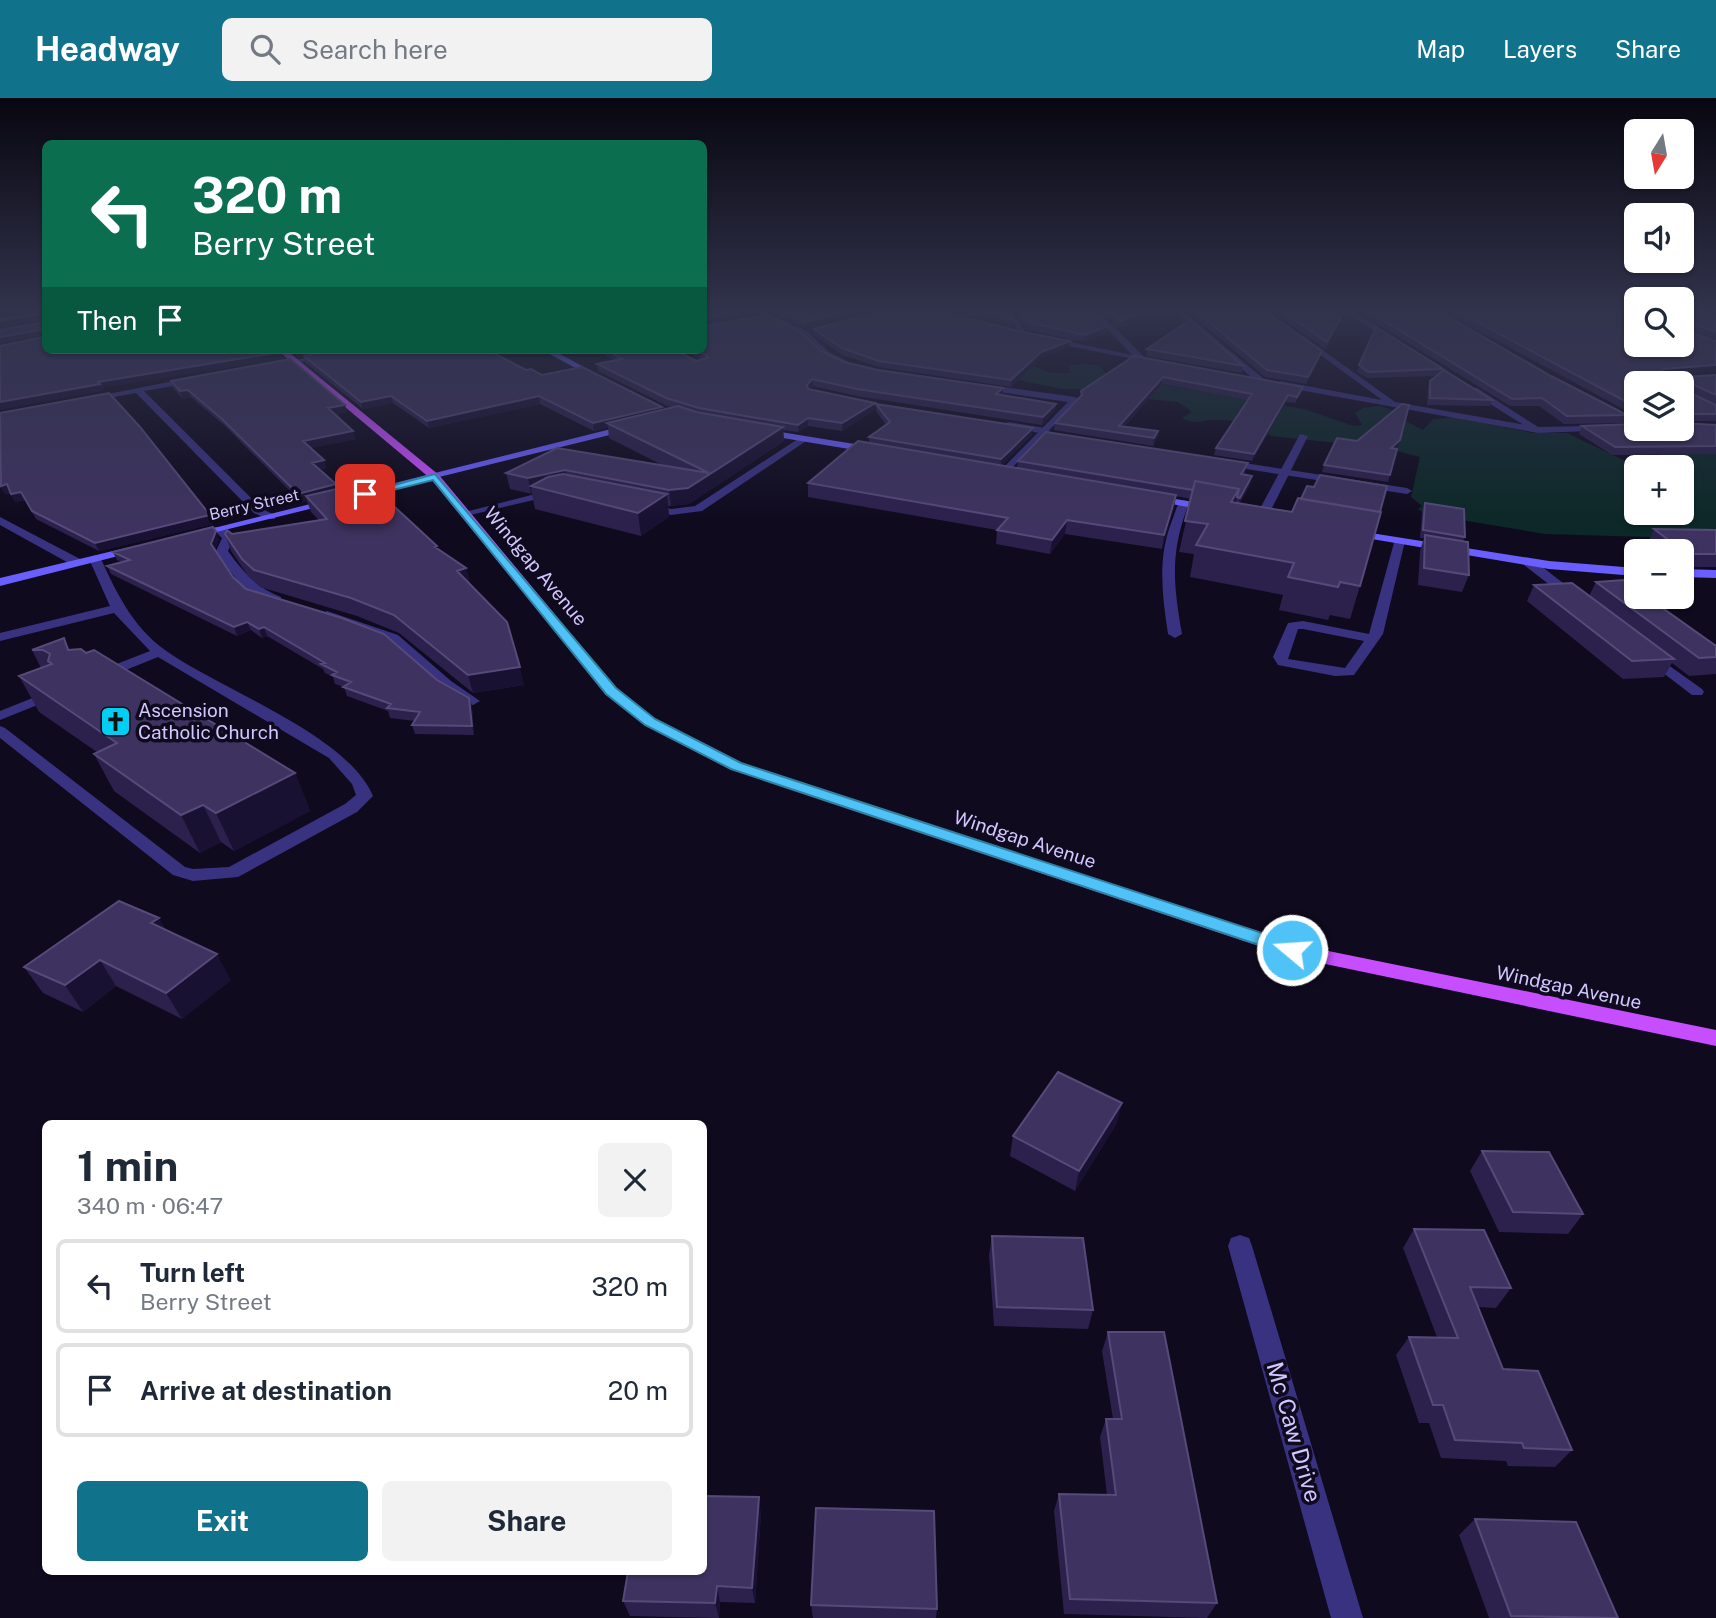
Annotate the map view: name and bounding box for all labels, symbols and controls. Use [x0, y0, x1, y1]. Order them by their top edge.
search box [222, 18, 712, 81]
text: Headway [35, 30, 180, 68]
icon: search [246, 30, 284, 68]
text: Search here [302, 34, 448, 65]
text: Map [1416, 35, 1465, 63]
text: Layers [1503, 35, 1577, 63]
text: Share [1615, 35, 1681, 63]
north arrow [1624, 119, 1694, 189]
map controls [1624, 119, 1694, 609]
text: 320 m [192, 166, 342, 224]
icon: left [77, 168, 168, 259]
button: sound [1624, 203, 1694, 273]
text: Berry Street [192, 225, 375, 262]
button: search [1624, 287, 1694, 357]
icon: arrive [151, 301, 189, 339]
text: Then [77, 305, 137, 336]
button: layers [1624, 371, 1694, 441]
button: + [1624, 455, 1694, 525]
pin [335, 464, 395, 524]
icon: arrive [346, 475, 384, 513]
street label: Berry Street [207, 485, 301, 524]
street label: Windgap Avenue [480, 502, 592, 630]
button: − [1624, 539, 1694, 609]
place label: Ascension Catholic Church [138, 699, 279, 743]
church icon: Ascension Catholic Church [98, 704, 132, 738]
street label: Windgap Avenue [951, 806, 1099, 872]
position arrow [1255, 913, 1329, 987]
street label: Windgap Avenue [1494, 961, 1644, 1013]
text: 1 min [77, 1141, 178, 1190]
button: close [598, 1143, 672, 1217]
text: 340 m · 06:47 [77, 1192, 223, 1219]
text: Turn left [140, 1257, 245, 1288]
icon: left [81, 1267, 119, 1305]
text: 320 m [591, 1271, 668, 1302]
text: Berry Street [140, 1288, 272, 1315]
street label: Mc Caw Drive [1262, 1359, 1327, 1505]
icon: arrive [81, 1371, 119, 1409]
text: Arrive at destination [140, 1375, 392, 1406]
text: 20 m [608, 1375, 668, 1406]
button: Exit [77, 1481, 368, 1561]
button: Share [382, 1481, 672, 1561]

